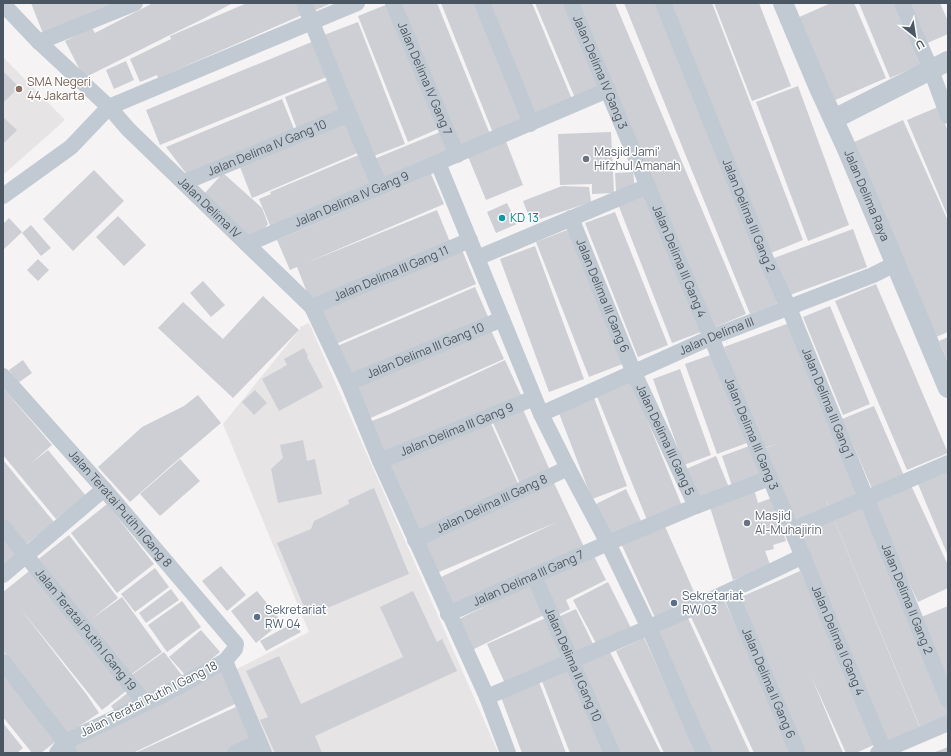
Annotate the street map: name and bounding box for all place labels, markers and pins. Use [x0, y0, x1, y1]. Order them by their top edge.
place label: SMA Negeri 44 Jakarta [27, 73, 91, 104]
marker: SMA Negeri 44 Jakarta [14, 84, 24, 94]
place label: Masjid Jami' Hifzhul Amanah [594, 143, 680, 174]
marker: Masjid Jami' Hifzhul Amanah [581, 154, 591, 164]
place label: KD 13 [510, 209, 539, 226]
marker: KD 13 [497, 213, 507, 223]
place label: Masjid Al-Muhajirin [755, 507, 822, 538]
marker: Masjid Al-Muhajirin [742, 518, 752, 528]
place label: Sekretariat RW 03 [682, 587, 744, 618]
marker: Sekretariat RW 03 [669, 598, 679, 608]
place label: Sekretariat RW 04 [265, 601, 327, 632]
marker: Sekretariat RW 04 [252, 612, 262, 622]

